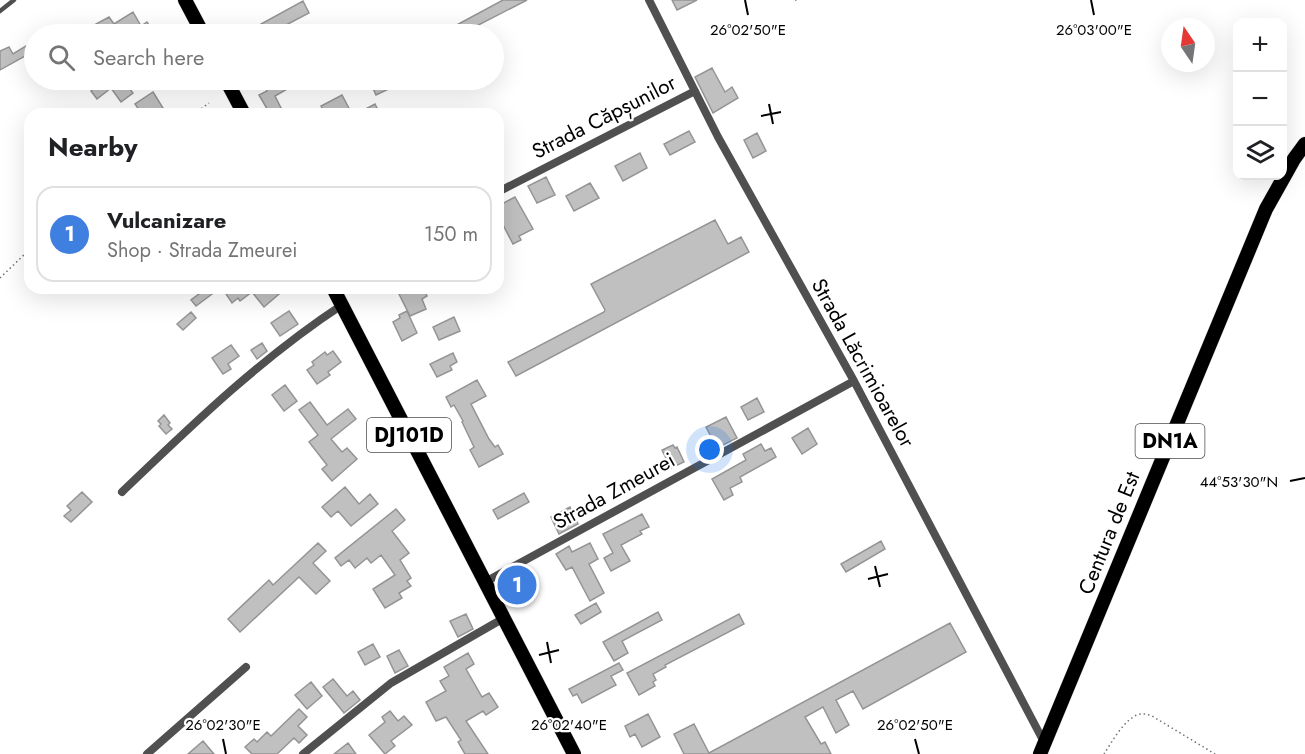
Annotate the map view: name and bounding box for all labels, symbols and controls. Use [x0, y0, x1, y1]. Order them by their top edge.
north arrow [1161, 18, 1215, 72]
map controls [1233, 18, 1287, 180]
button: + [1233, 18, 1287, 72]
text: 26°02'50"E [710, 19, 786, 41]
text: 26°03'00"E [1056, 19, 1132, 41]
search box [24, 24, 504, 90]
icon: search [45, 41, 78, 74]
text: Search here [93, 41, 204, 73]
street label: Strada Căpșunilor [527, 67, 682, 166]
button: − [1233, 72, 1287, 126]
button: layers [1233, 126, 1287, 180]
text: Nearby [48, 128, 137, 166]
text: Vulcanizare [107, 204, 226, 236]
text: 1 [64, 220, 75, 249]
text: 150 m [424, 220, 478, 249]
text: Shop · Strada Zmeurei [107, 236, 297, 265]
street label: Strada Lăcrimioarelor [804, 273, 922, 454]
road number: DJ101D [367, 418, 451, 452]
road number: DN1A [1136, 424, 1204, 458]
your location [695, 435, 724, 464]
street label: Strada Zmeurei [548, 445, 680, 537]
street label: Centura de Est [1071, 467, 1147, 599]
text: 44°53'30"N [1200, 471, 1278, 493]
pin: 1 [498, 562, 536, 608]
text: 26°02'30"E [185, 714, 261, 736]
text: 26°02'40"E [531, 714, 607, 736]
text: 26°02'50"E [877, 714, 953, 736]

